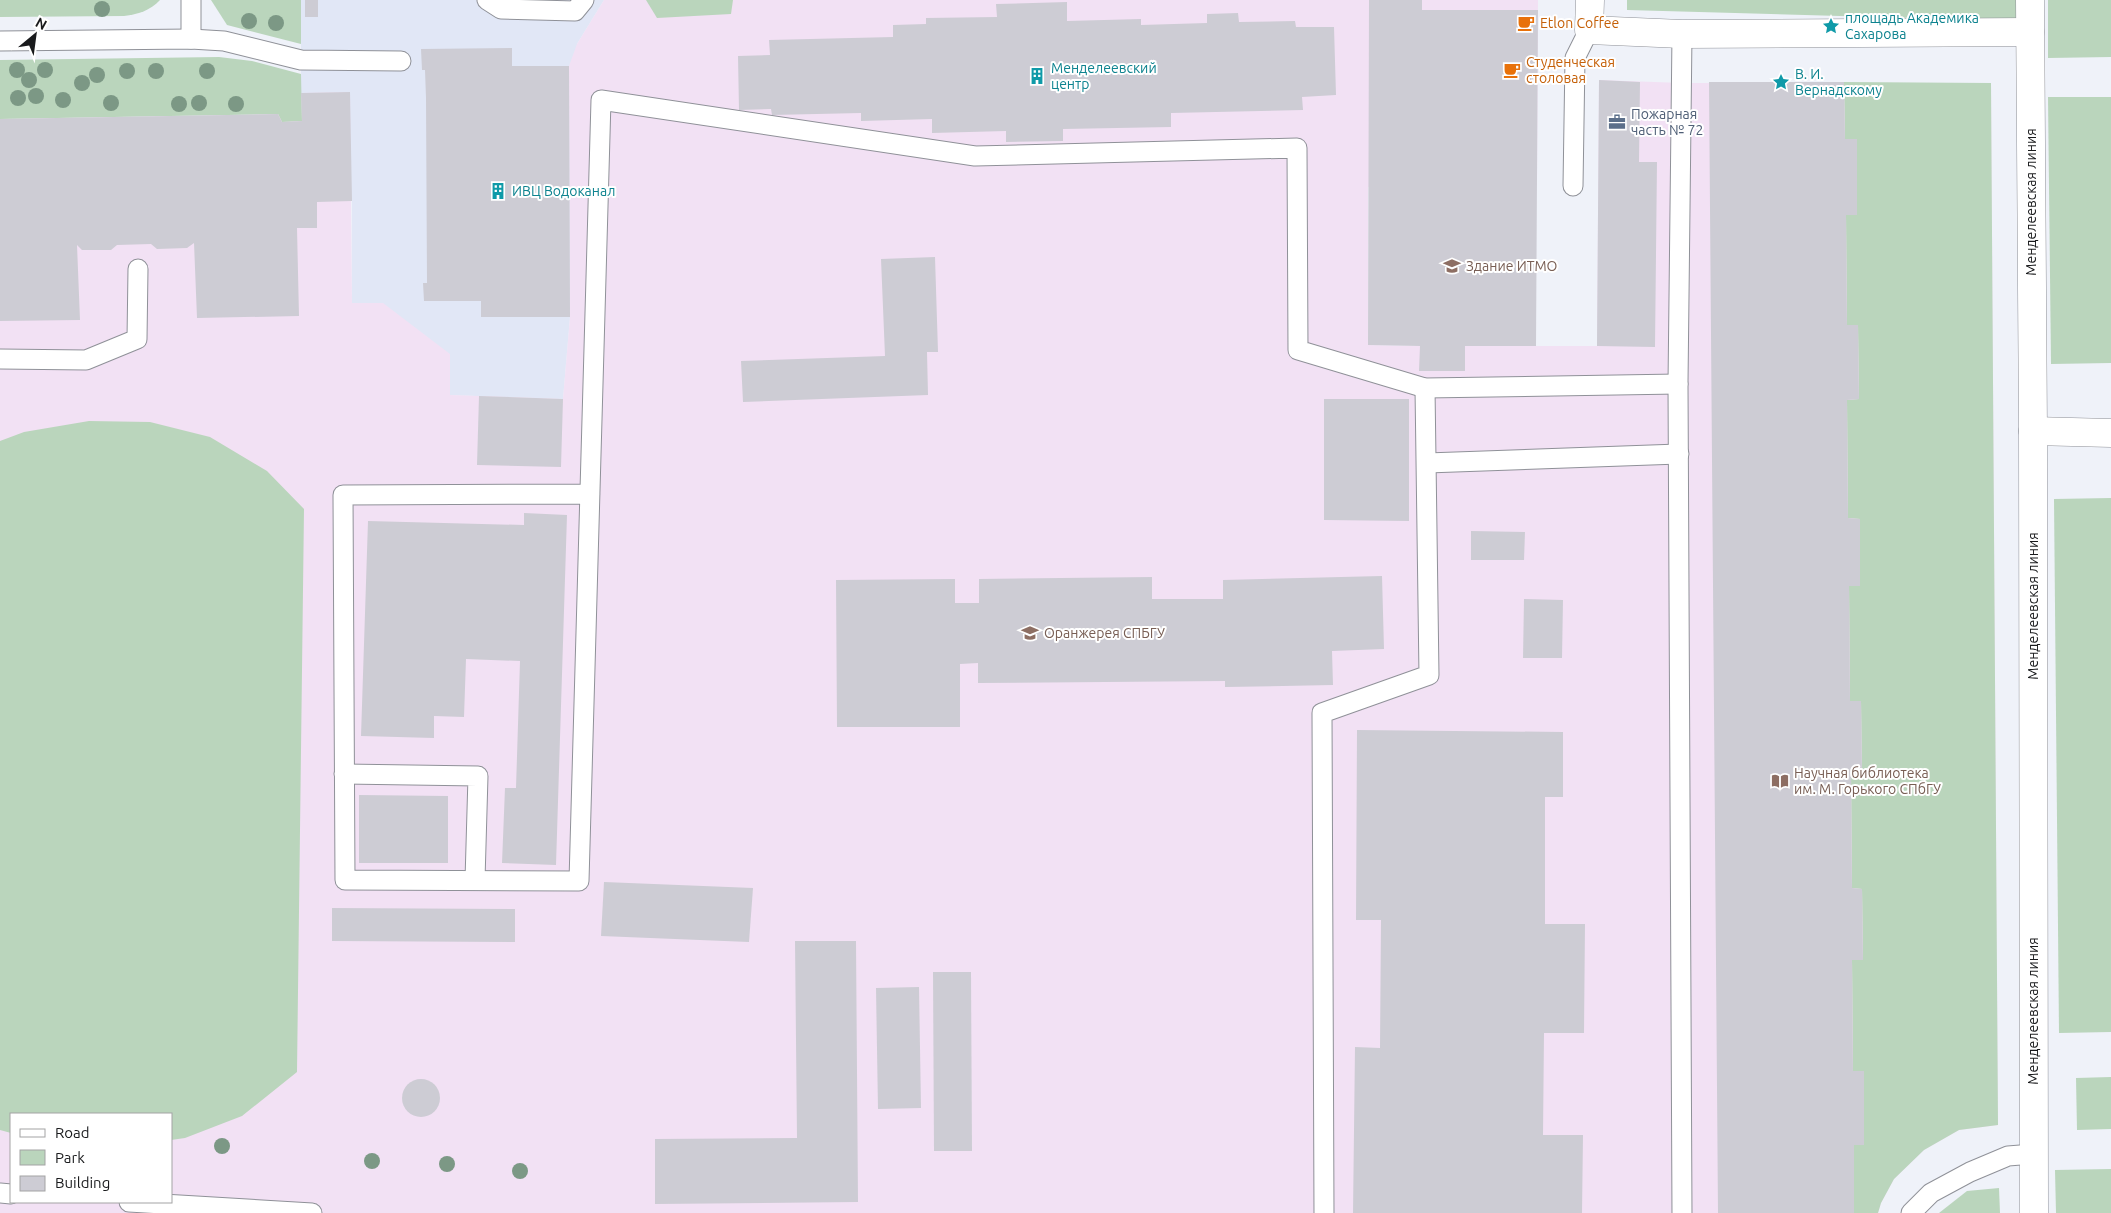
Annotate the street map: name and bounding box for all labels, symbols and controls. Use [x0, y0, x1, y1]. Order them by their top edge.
north arrow [10, 10, 60, 60]
place label: площадь Академика Сахарова [1845, 10, 1979, 42]
cafe icon: Etlon Coffee [1516, 13, 1536, 33]
text: N [33, 14, 50, 33]
place label: Etlon Coffee [1540, 15, 1619, 31]
place icon: площадь Академика Сахарова [1821, 16, 1841, 36]
place label: Студенческая столовая [1526, 54, 1615, 86]
place label: Менделеевский центр [1051, 60, 1157, 92]
cafe icon: Студенческая столовая [1502, 60, 1522, 80]
building icon: Менделеевский центр [1027, 66, 1047, 86]
place label: В. И. Вернадскому [1795, 66, 1882, 98]
place icon: В. И. Вернадскому [1771, 72, 1791, 92]
place label: Пожарная часть № 72 [1631, 106, 1703, 138]
office icon: Пожарная часть № 72 [1607, 112, 1627, 132]
street label: Менделеевская линия [2023, 128, 2039, 276]
building icon: ИВЦ Водоканал [488, 181, 508, 201]
place label: ИВЦ Водоканал [512, 183, 615, 199]
school or university icon: Здание ИТМО [1442, 256, 1462, 276]
place label: Здание ИТМО [1466, 258, 1558, 274]
street label: Менделеевская линия [2025, 532, 2041, 680]
school or university icon: Оранжерея СПБГУ [1020, 623, 1040, 643]
place label: Оранжерея СПБГУ [1044, 625, 1165, 641]
place label: Научная библиотека им. М. Горького СПбГУ [1794, 765, 1941, 797]
library icon: Научная библиотека им. М. Горького СПбГУ [1770, 771, 1790, 791]
street label: Менделеевская линия [2025, 937, 2041, 1085]
legend [10, 1113, 172, 1203]
text: Road [55, 1124, 90, 1141]
text: Park [55, 1149, 85, 1166]
text: Building [55, 1174, 110, 1191]

